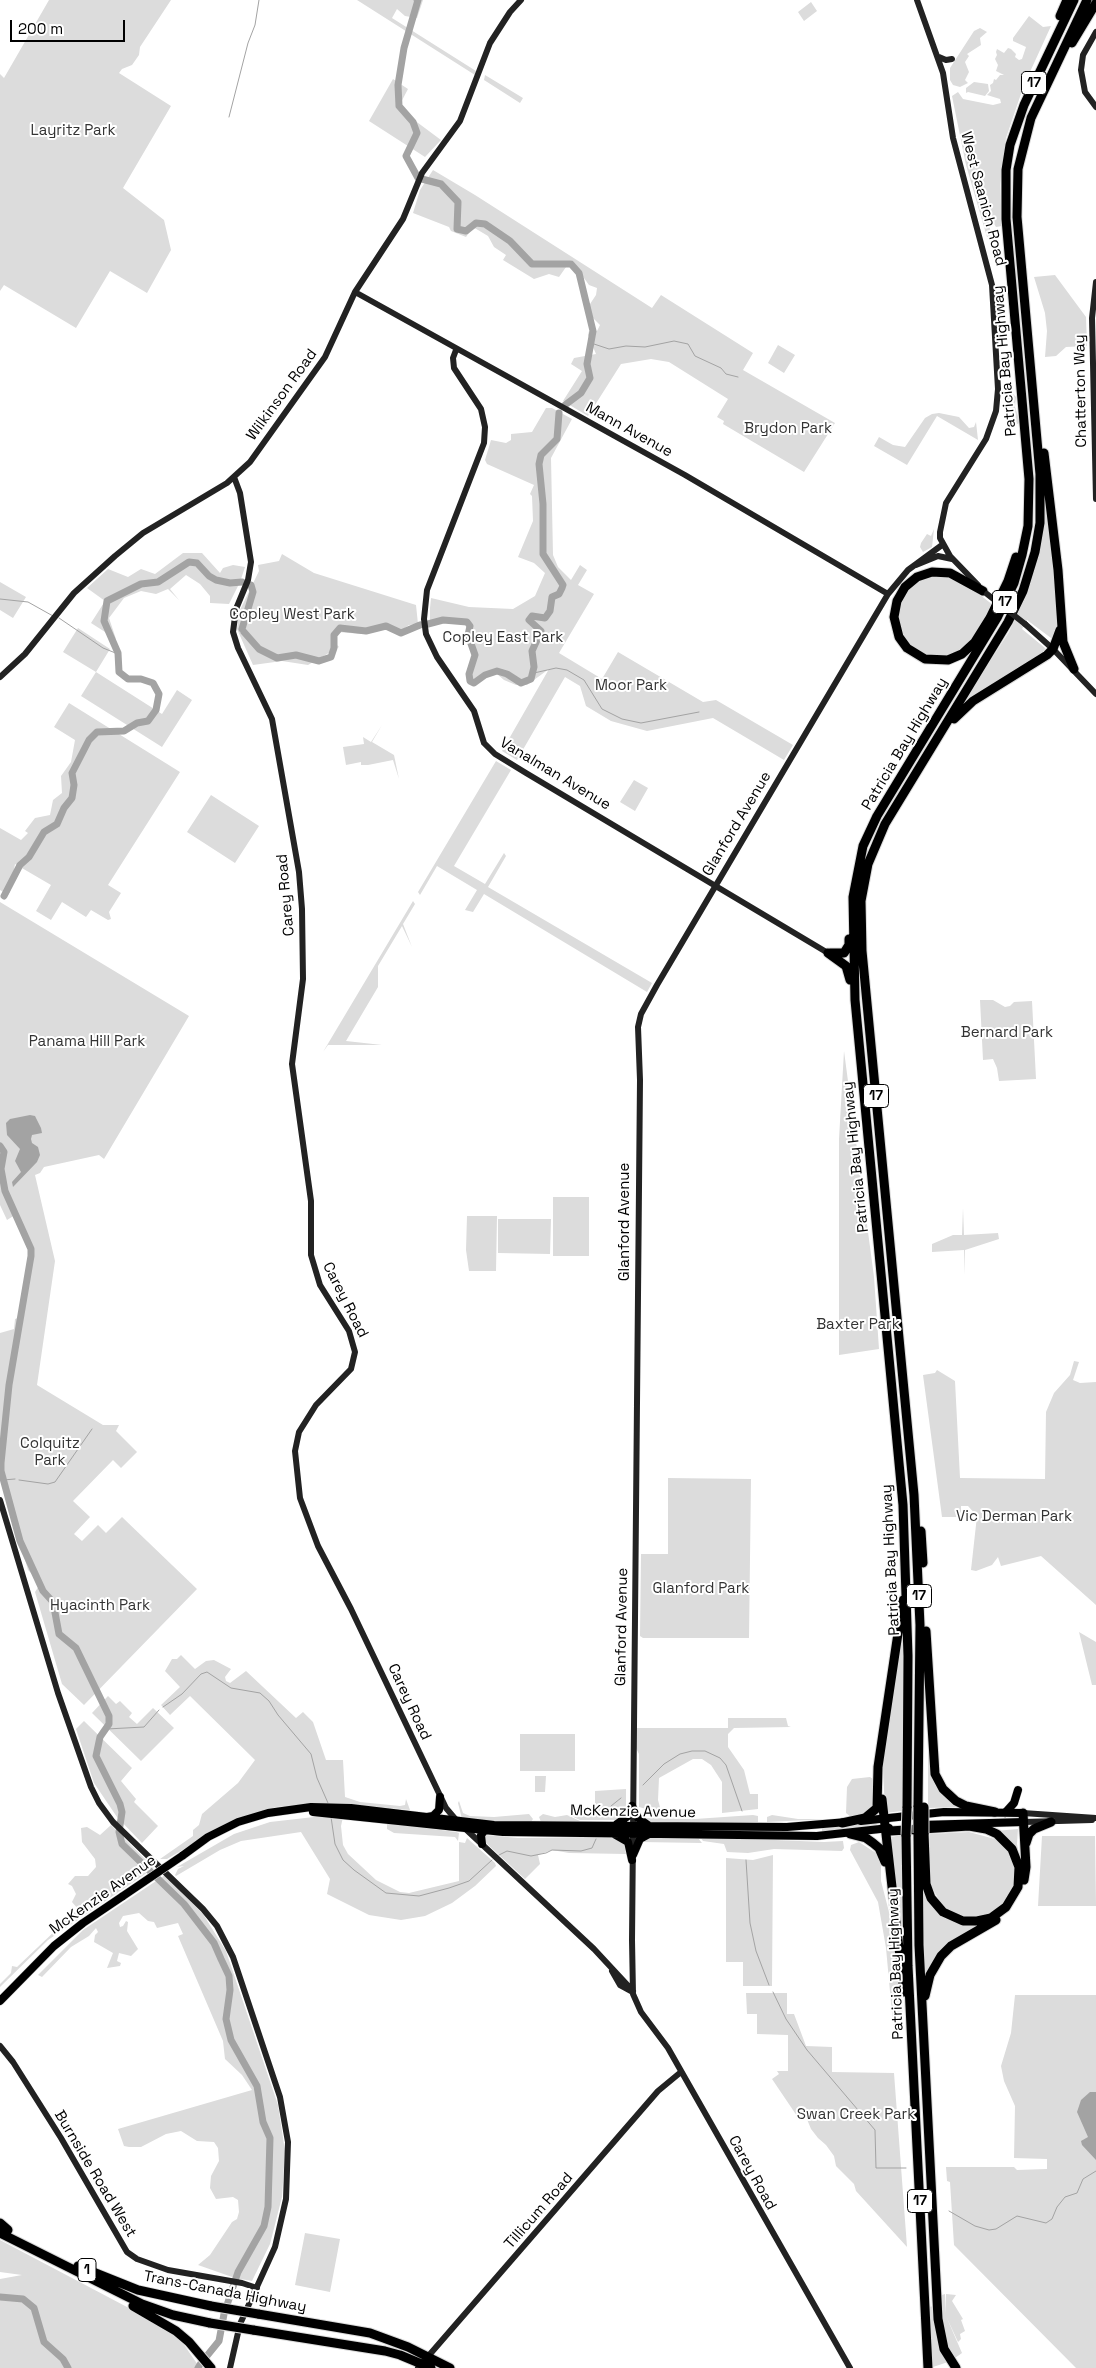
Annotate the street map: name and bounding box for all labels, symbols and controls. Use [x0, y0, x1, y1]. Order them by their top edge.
scale bar [12, 10, 128, 42]
text: 200 m [18, 19, 63, 38]
road number: 17 [1022, 72, 1046, 95]
park label: Layritz Park [31, 122, 115, 140]
street label: West Saanich Road [956, 130, 1010, 268]
street label: Patricia Bay Highway [989, 285, 1021, 437]
street label: Chatterton Way [1071, 334, 1091, 448]
street label: Wilkinson Road [243, 346, 321, 444]
street label: Mann Avenue [582, 399, 676, 461]
park label: Brydon Park [744, 420, 832, 438]
road number: 17 [992, 590, 1018, 614]
park label: Copley West Park [229, 606, 355, 624]
park label: Copley East Park [443, 629, 563, 647]
street label: Patricia Bay Highway [858, 674, 952, 814]
park label: Moor Park [595, 677, 667, 695]
street label: Vanalman Avenue [496, 734, 614, 814]
street label: Glanford Avenue [699, 769, 775, 879]
street label: Carey Road [273, 853, 299, 937]
park label: Bernard Park [961, 1024, 1053, 1042]
park label: Panama Hill Park [29, 1033, 145, 1051]
street label: Patricia Bay Highway [839, 1081, 873, 1233]
road number: 17 [864, 1084, 888, 1108]
street label: Glanford Avenue [616, 1163, 634, 1281]
street label: Carey Road [318, 1259, 372, 1341]
park label: Baxter Park [816, 1316, 900, 1334]
park label: Colquitz Park [20, 1435, 80, 1470]
street label: Patricia Bay Highway [878, 1484, 904, 1636]
park label: Vic Derman Park [956, 1508, 1072, 1526]
street label: Glanford Avenue [612, 1568, 632, 1686]
park label: Glanford Park [653, 1580, 749, 1598]
road number: 17 [906, 1584, 932, 1608]
park label: Hyacinth Park [50, 1597, 150, 1615]
street label: Carey Road [383, 1661, 435, 1743]
street label: McKenzie Avenue [570, 1802, 696, 1822]
street label: McKenzie Avenue [46, 1851, 160, 1939]
street label: Patricia Bay Highway [884, 1888, 908, 2040]
park label: Swan Creek Park [797, 2106, 915, 2124]
street label: Burnside Road West [50, 2107, 140, 2241]
street label: Carey Road [724, 2133, 780, 2213]
street label: Tillicum Road [501, 2169, 577, 2253]
road number: 17 [908, 2190, 932, 2212]
road number: 1 [78, 2258, 96, 2282]
street label: Trans-Canada Highway [142, 2267, 308, 2317]

